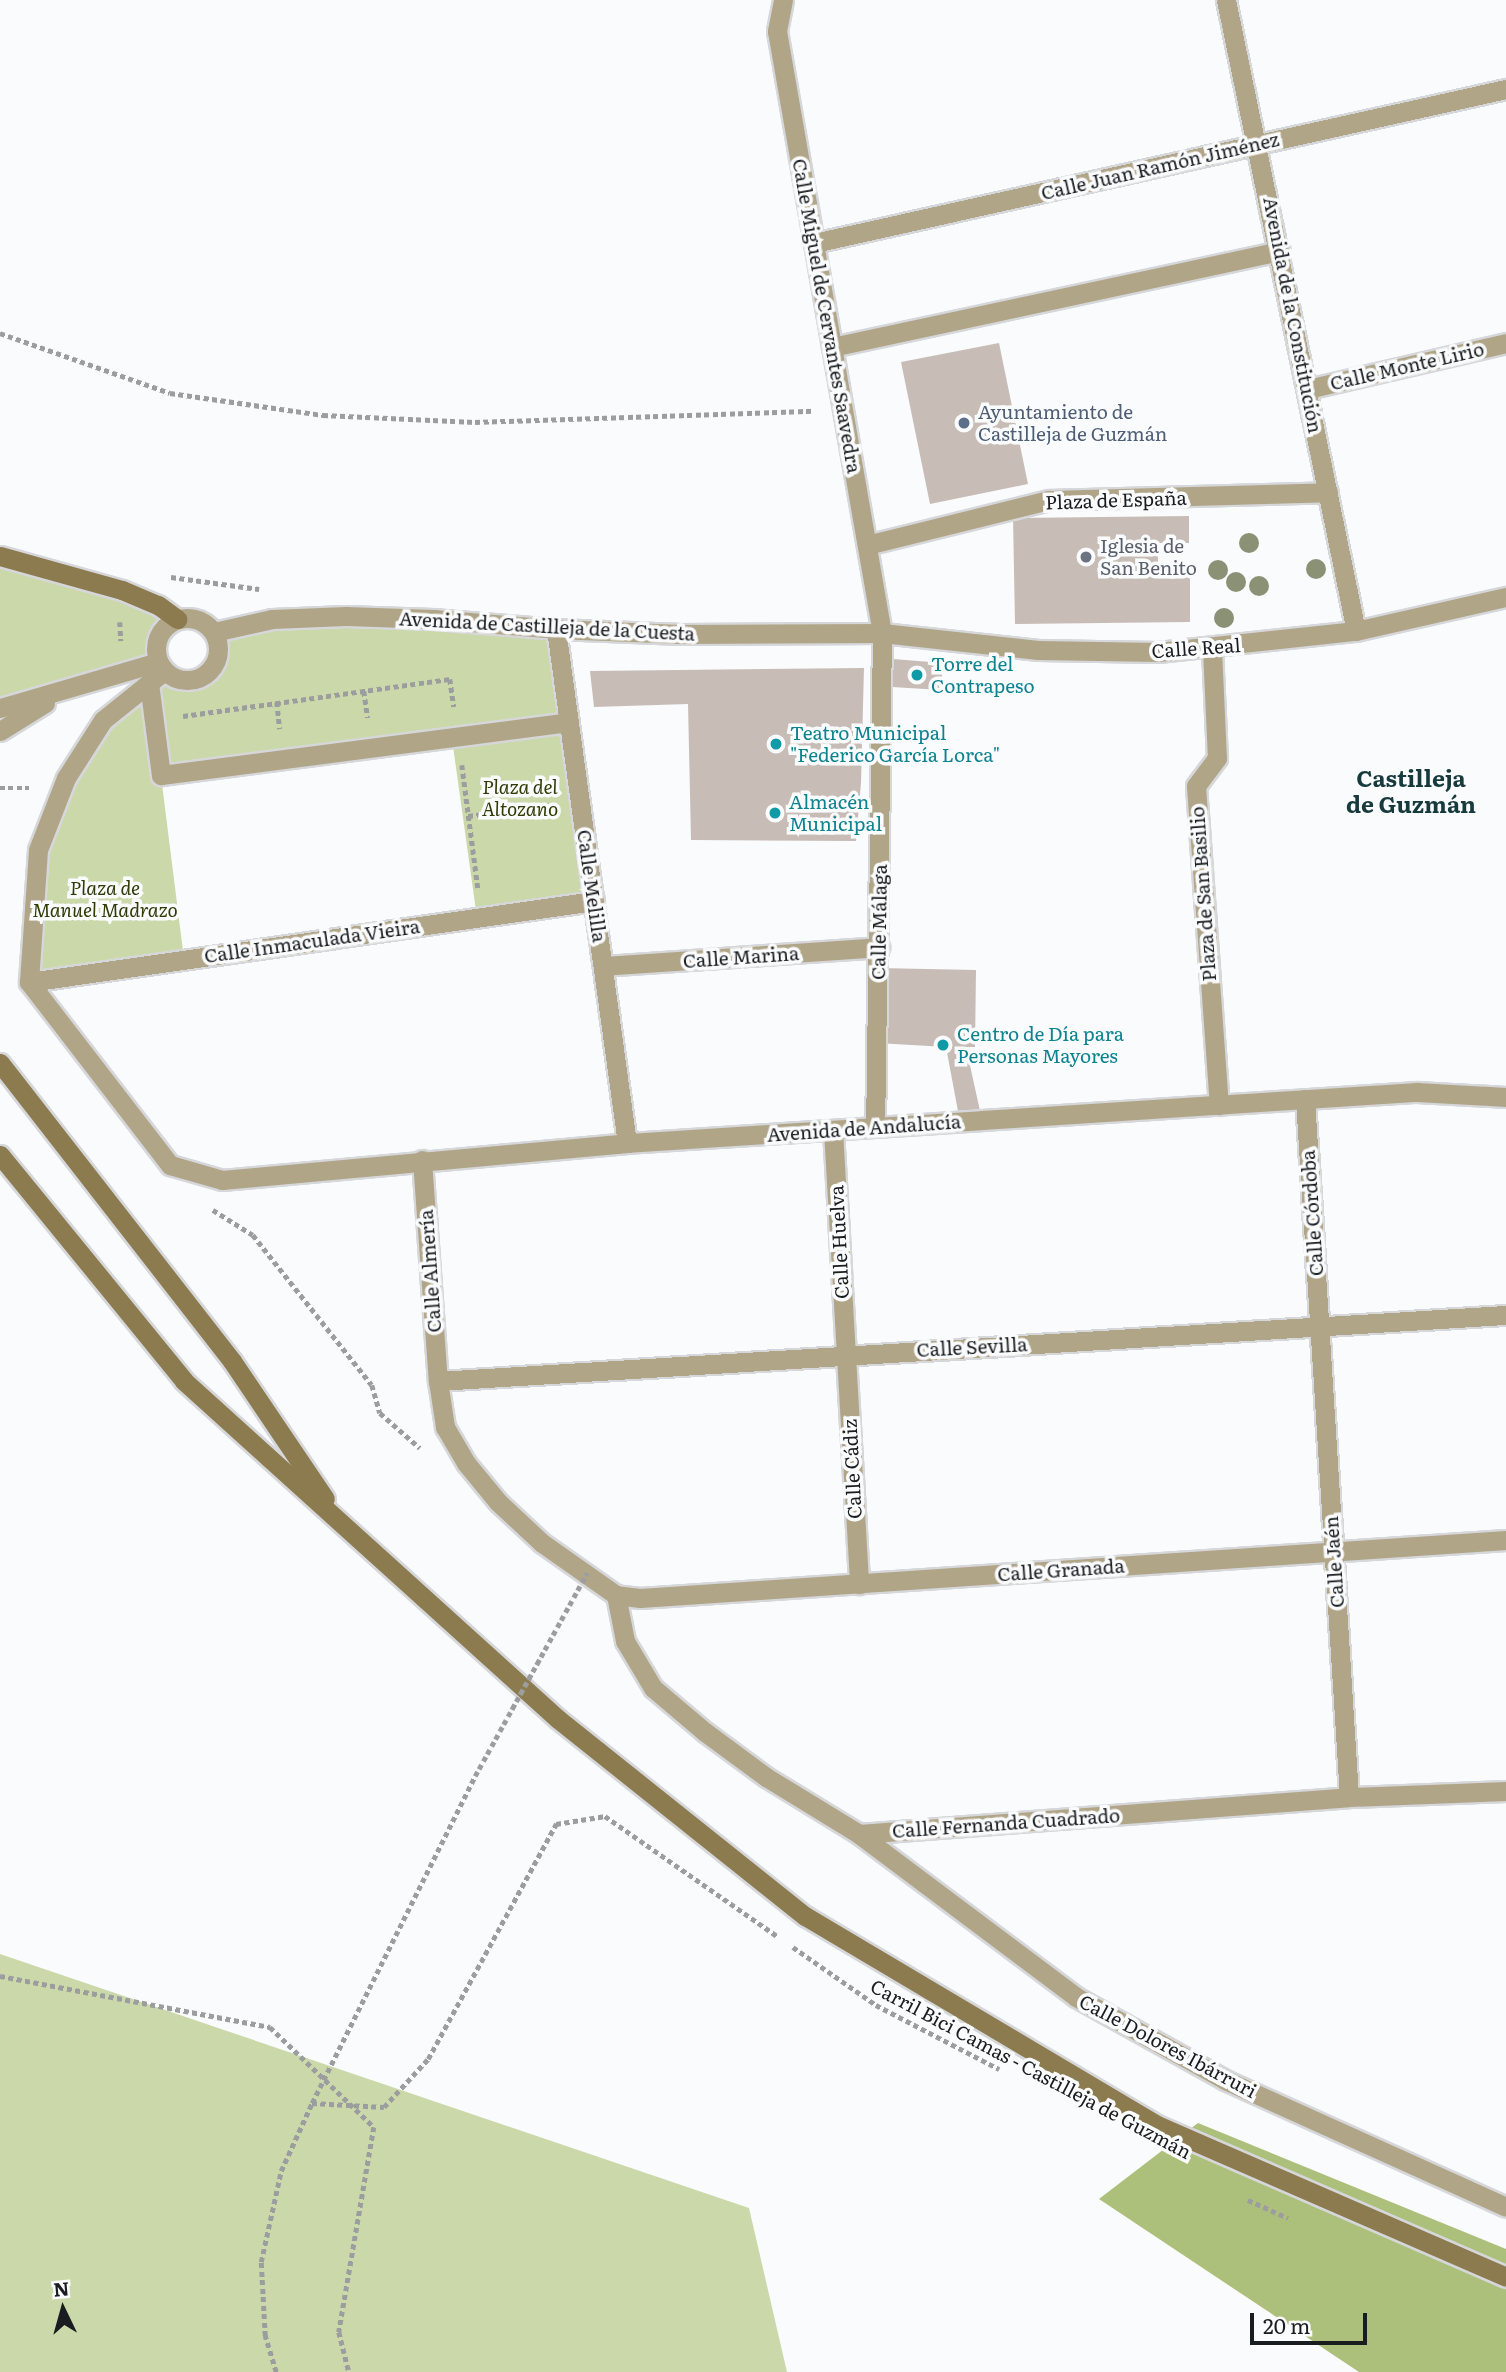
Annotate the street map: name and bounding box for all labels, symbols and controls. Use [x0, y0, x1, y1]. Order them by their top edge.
street label: Calle Juan Ramón Jiménez [1039, 128, 1281, 204]
street label: Calle Miguel de Cervantes Saavedra [788, 157, 866, 475]
street label: Avenida de la Constitución [1259, 195, 1327, 435]
street label: Calle Monte Lirio [1328, 337, 1486, 395]
place label: Ayuntamiento de Castilleja de Guzmán [978, 401, 1167, 445]
marker: Ayuntamiento de Castilleja de Guzmán [956, 415, 972, 431]
street label: Plaza de España [1045, 486, 1187, 514]
place label: Iglesia de San Benito [1100, 535, 1197, 579]
marker: Iglesia de San Benito [1078, 549, 1094, 565]
street label: Avenida de Castilleja de la Cuesta [399, 607, 695, 645]
street label: Calle Real [1151, 634, 1241, 662]
place label: Torre del Contrapeso [931, 653, 1035, 697]
marker: Torre del Contrapeso [909, 667, 925, 683]
place label: Teatro Municipal "Federico García Lorca" [790, 722, 1000, 766]
marker: Teatro Municipal "Federico García Lorca" [768, 736, 784, 752]
district label: Castilleja de Guzmán [1346, 763, 1476, 817]
park label: Plaza del Altozano [482, 776, 558, 820]
place label: Almacén Municipal [789, 791, 882, 835]
marker: Almacén Municipal [767, 805, 783, 821]
street label: Plaza de San Basilio [1186, 806, 1220, 982]
street label: Calle Melilla [573, 828, 611, 944]
street label: Calle Málaga [867, 864, 891, 980]
park label: Plaza de Manuel Madrazo [32, 877, 178, 921]
street label: Calle Inmaculada Vieira [203, 915, 421, 967]
street label: Calle Marina [682, 942, 800, 972]
place label: Centro de Día para Personas Mayores [957, 1023, 1124, 1067]
marker: Centro de Día para Personas Mayores [935, 1037, 951, 1053]
street label: Avenida de Andalucía [766, 1110, 962, 1146]
street label: Calle Córdoba [1296, 1149, 1328, 1277]
street label: Calle Huelva [825, 1185, 853, 1299]
street label: Calle Almería [414, 1209, 446, 1333]
street label: Calle Sevilla [916, 1333, 1028, 1361]
street label: Calle Cádiz [838, 1419, 866, 1519]
street label: Calle Jaén [1319, 1515, 1349, 1609]
street label: Calle Granada [997, 1554, 1125, 1586]
street label: Calle Fernanda Cuadrado [891, 1804, 1121, 1842]
street label: Carril Bici Camas - Castilleja de Guzmán [867, 1974, 1195, 2164]
street label: Calle Dolores Ibárruri [1075, 1990, 1261, 2102]
text: N [52, 2273, 70, 2303]
north arrow [28, 2274, 98, 2344]
scale bar [1254, 2298, 1371, 2342]
text: 20 m [1263, 2309, 1310, 2340]

